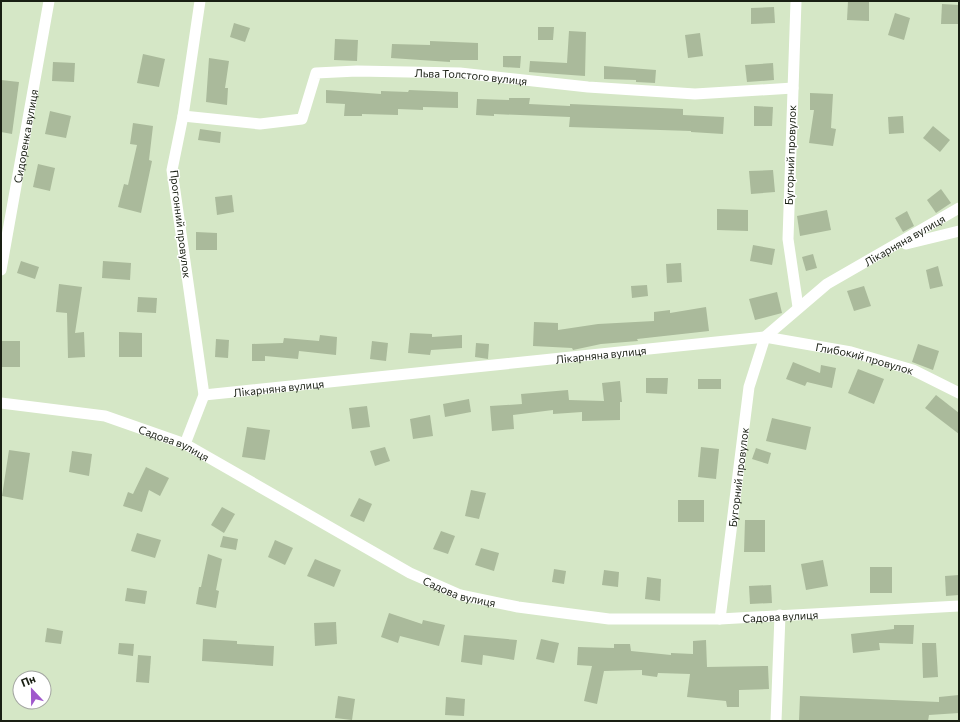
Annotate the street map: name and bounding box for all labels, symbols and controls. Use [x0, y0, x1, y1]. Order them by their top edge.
street label: Льва Толстого вулиця [414, 66, 528, 87]
street label: Сидоренка вулиця [10, 88, 40, 184]
street label: Бугорний провулок [782, 105, 798, 205]
street label: Прогонний провулок [168, 169, 194, 279]
street label: Лікарняна вулиця [861, 211, 947, 268]
street label: Глибокий провулок [815, 339, 916, 376]
street label: Лікарняна вулиця [555, 343, 647, 365]
street label: Лікарняна вулиця [233, 376, 325, 398]
street label: Садова вулиця [137, 422, 212, 463]
street label: Бугорний провулок [725, 426, 750, 528]
street label: Садова вулиця [421, 573, 497, 609]
street label: Садова вулиця [742, 607, 819, 624]
north arrow [12, 670, 52, 710]
text: Пн [19, 672, 37, 689]

